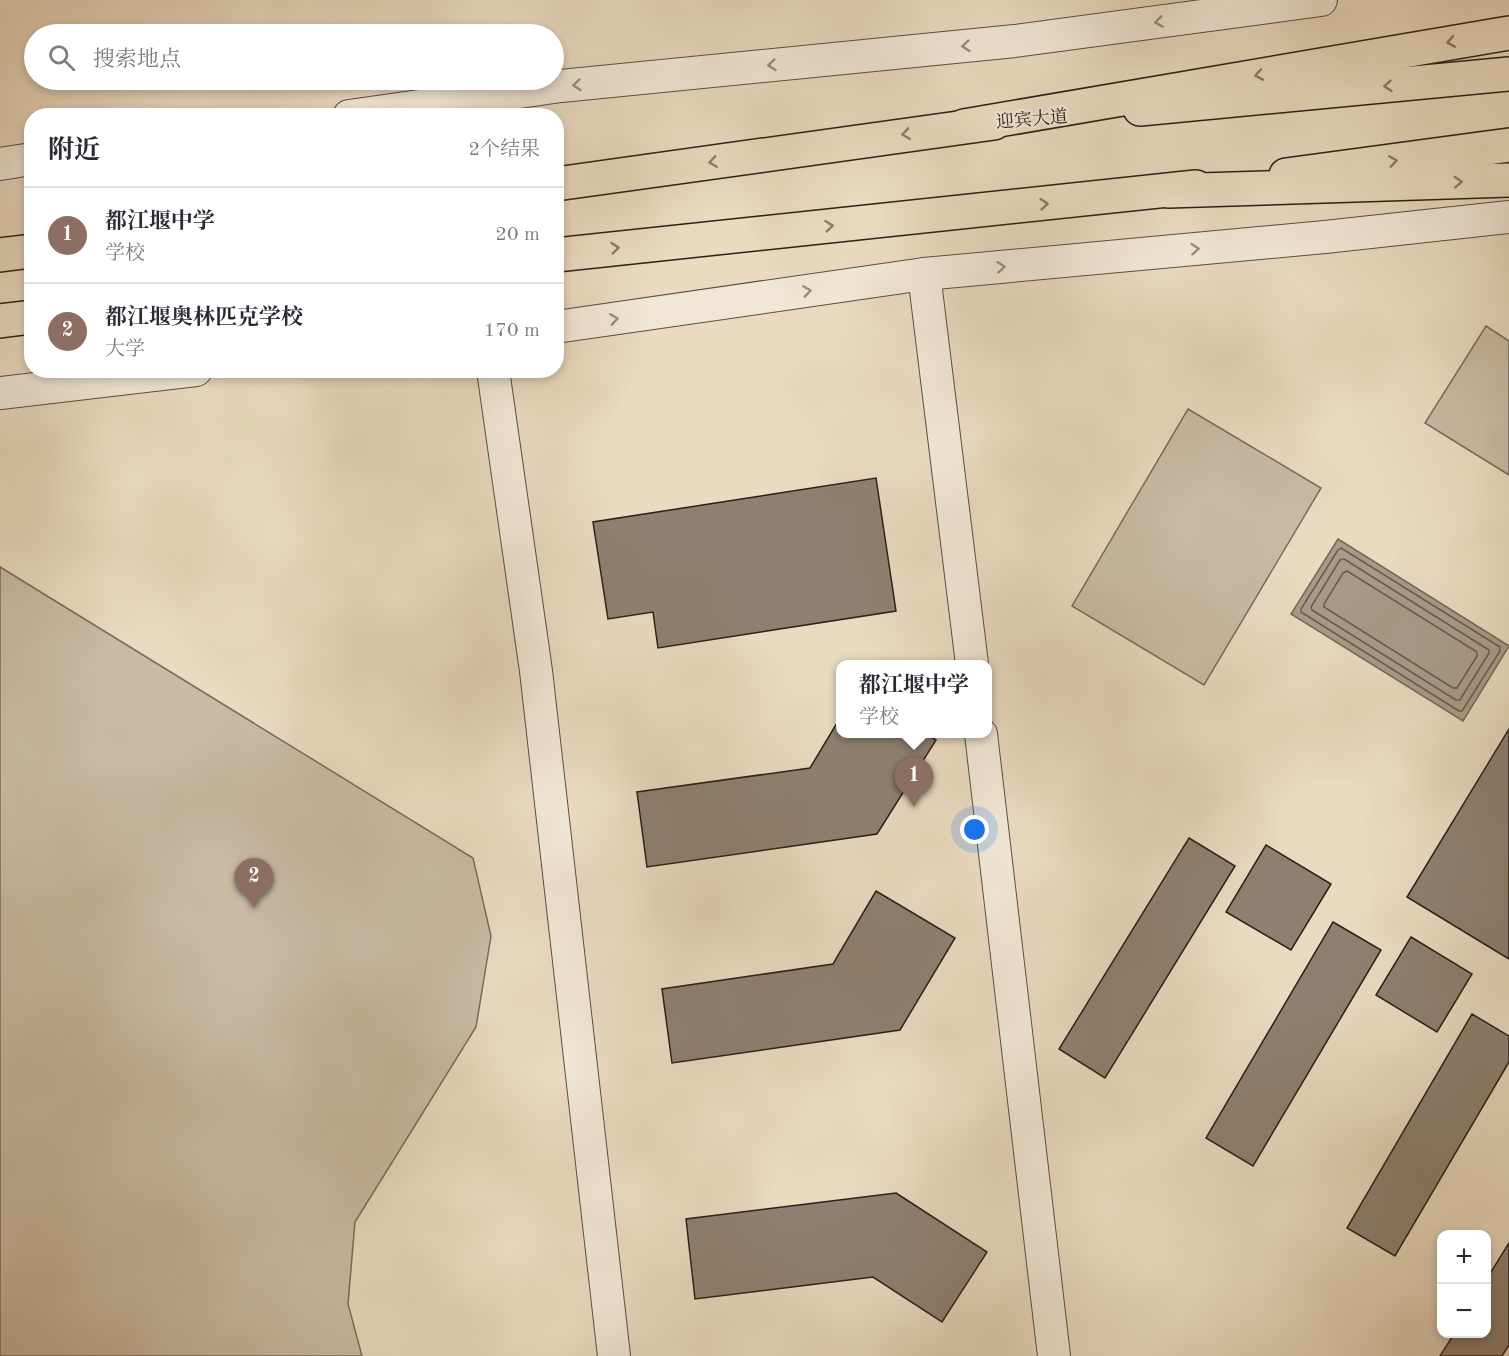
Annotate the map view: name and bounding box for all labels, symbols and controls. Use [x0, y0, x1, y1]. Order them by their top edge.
one-way arrow [1154, 15, 1164, 27]
search box [24, 24, 564, 90]
one-way arrow [1447, 36, 1456, 48]
one-way arrow [961, 39, 970, 52]
icon: search [45, 41, 78, 74]
text: 搜索地点 [93, 49, 181, 71]
one-way arrow [767, 58, 776, 71]
one-way arrow [1254, 69, 1264, 81]
one-way arrow [573, 78, 582, 90]
one-way arrow [1384, 79, 1393, 92]
street label: 迎宾大道 [995, 106, 1069, 132]
one-way arrow [901, 128, 911, 140]
text: 附近 [48, 138, 100, 164]
text: 2个结果 [468, 140, 540, 160]
one-way arrow [1388, 155, 1397, 168]
one-way arrow [708, 156, 718, 168]
one-way arrow [1453, 175, 1462, 188]
one-way arrow [1040, 198, 1049, 211]
text: 都江堰中学 [105, 211, 215, 233]
one-way arrow [825, 220, 834, 233]
text: 1 [62, 225, 73, 245]
text: 20 m [495, 225, 540, 245]
one-way arrow [610, 242, 619, 255]
one-way arrow [1190, 243, 1200, 256]
text: 学校 [105, 244, 145, 264]
one-way arrow [996, 261, 1005, 274]
one-way arrow [803, 285, 812, 297]
text: 都江堰奥林匹克学校 [105, 307, 303, 329]
one-way arrow [610, 313, 619, 325]
text: 2 [62, 321, 73, 341]
text: 170 m [484, 321, 540, 341]
text: 大学 [105, 340, 145, 360]
popup [836, 660, 992, 738]
text: 都江堰中学 [859, 675, 969, 697]
text: 学校 [859, 708, 899, 728]
pin: 1 [894, 758, 934, 807]
your location [960, 815, 989, 844]
pin: 2 [234, 858, 274, 908]
map controls [1437, 1230, 1491, 1338]
button: + [1437, 1230, 1491, 1284]
button: − [1437, 1284, 1491, 1338]

